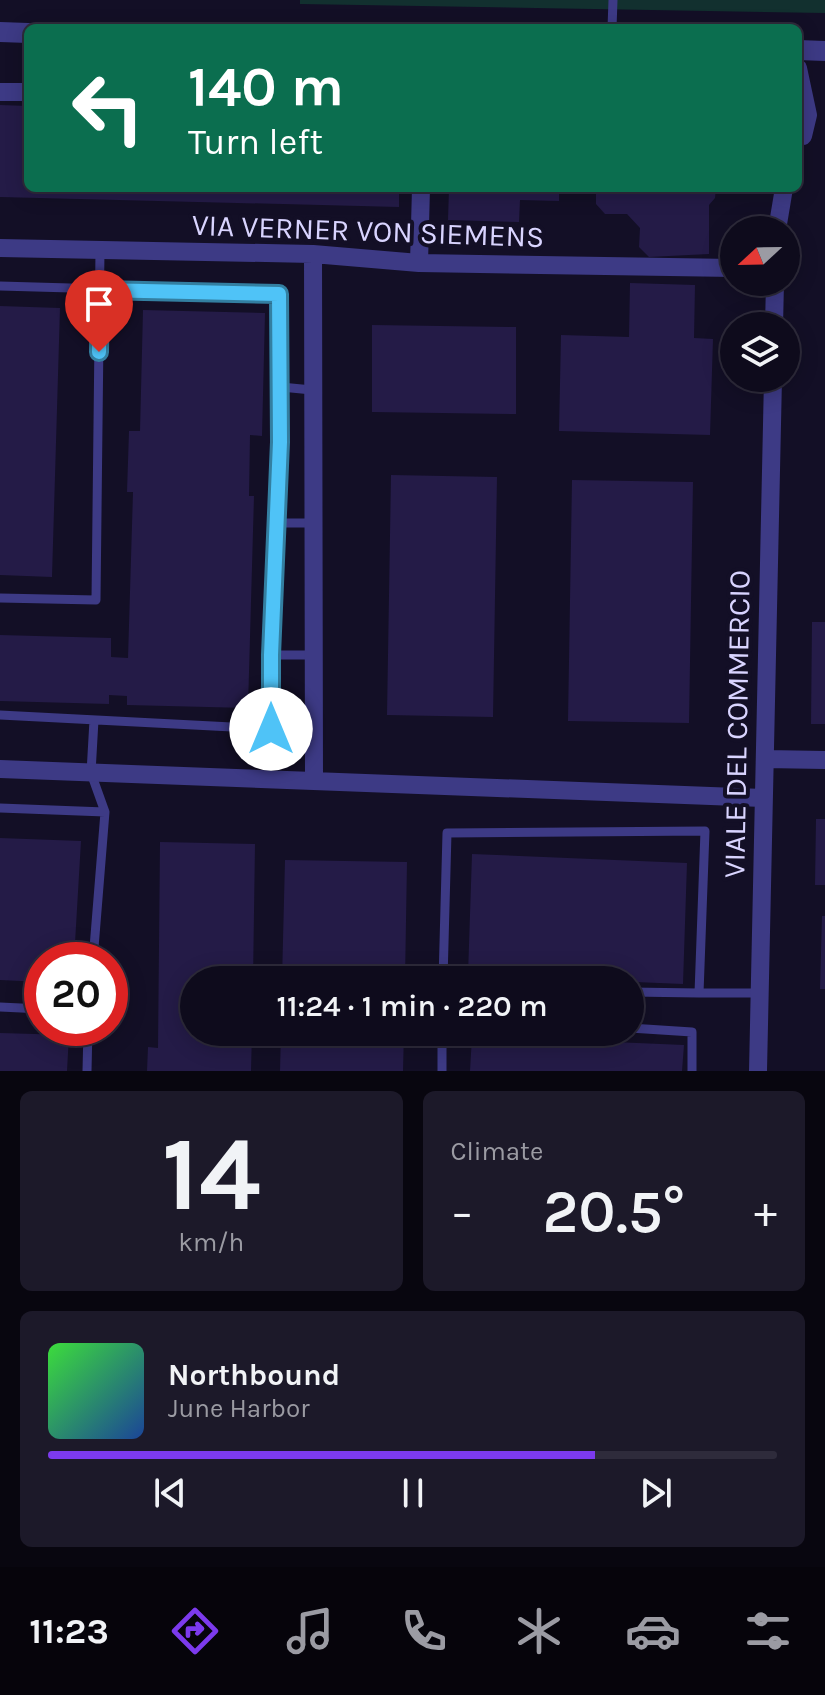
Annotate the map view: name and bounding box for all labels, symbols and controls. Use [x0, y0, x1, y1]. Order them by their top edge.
text: 140 m [188, 54, 344, 119]
icon: left [56, 56, 160, 160]
text: Turn left [188, 121, 323, 163]
street label: VIA VERNER VON SIEMENS [191, 207, 545, 255]
north arrow [720, 216, 800, 296]
map controls [720, 216, 800, 392]
pin [65, 270, 133, 352]
icon: arrive [77, 282, 121, 326]
button: layers [720, 312, 800, 392]
street label: VIALE DEL COMMERCIO [716, 570, 758, 878]
position arrow [229, 687, 313, 771]
speed limit sign: 20 [24, 942, 128, 1046]
text: 11:24 · 1 min · 220 m [276, 988, 548, 1024]
text: 14 [162, 1114, 261, 1235]
text: Climate [451, 1136, 543, 1167]
text: 20.5° [542, 1177, 685, 1247]
text: − [451, 1187, 474, 1238]
text: + [754, 1187, 777, 1238]
text: km/h [178, 1227, 244, 1258]
text: Northbound [168, 1357, 340, 1393]
text: June Harbor [168, 1393, 310, 1424]
icon: previous [148, 1471, 192, 1515]
icon: pause [391, 1471, 435, 1515]
icon: next [634, 1471, 678, 1515]
icon: directions [167, 1603, 223, 1659]
icon: music [282, 1603, 338, 1659]
icon: phone [396, 1603, 452, 1659]
icon: climate [511, 1603, 567, 1659]
icon: car [625, 1603, 681, 1659]
icon: filters [740, 1603, 796, 1659]
text: 11:23 [29, 1610, 109, 1652]

